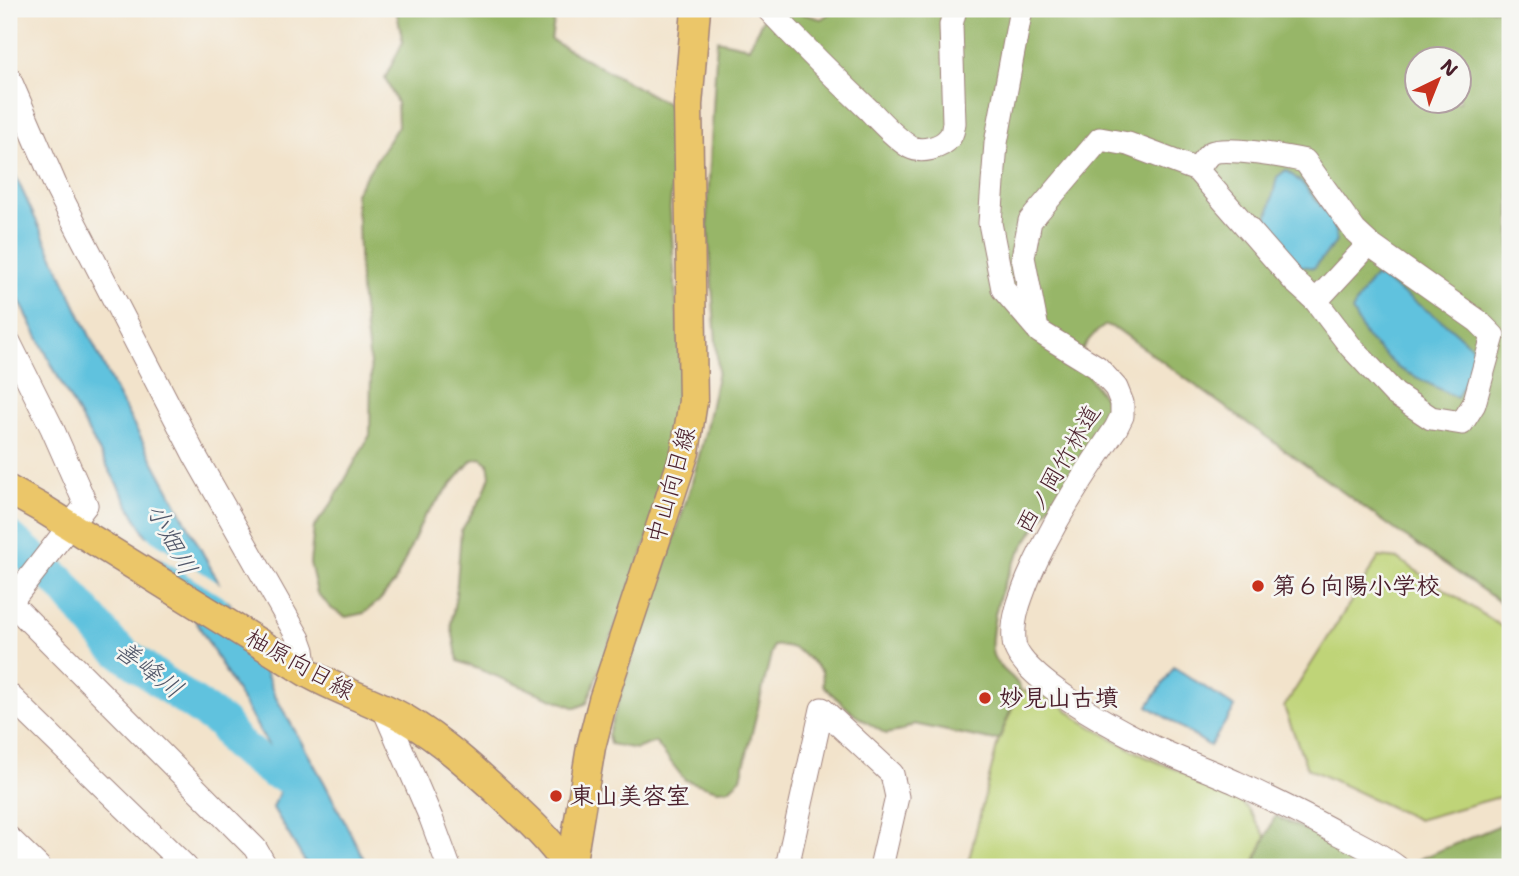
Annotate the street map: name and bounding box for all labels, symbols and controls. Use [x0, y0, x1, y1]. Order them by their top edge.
north arrow [1404, 46, 1474, 116]
text: N [1435, 54, 1463, 82]
street label: 西ノ岡竹林道 [1008, 399, 1108, 539]
street label: 中山向日線 [639, 423, 703, 547]
water label: 小畑川 [139, 496, 206, 581]
place label: 第６向陽小学校 [1272, 570, 1440, 602]
marker: 第６向陽小学校 [1250, 578, 1266, 594]
street label: 柚原向日線 [240, 621, 360, 707]
water label: 善峰川 [108, 631, 191, 706]
place label: 妙見山古墳 [999, 682, 1119, 714]
marker: 妙見山古墳 [977, 690, 993, 706]
place label: 東山美容室 [570, 780, 690, 812]
marker: 東山美容室 [548, 788, 564, 804]

